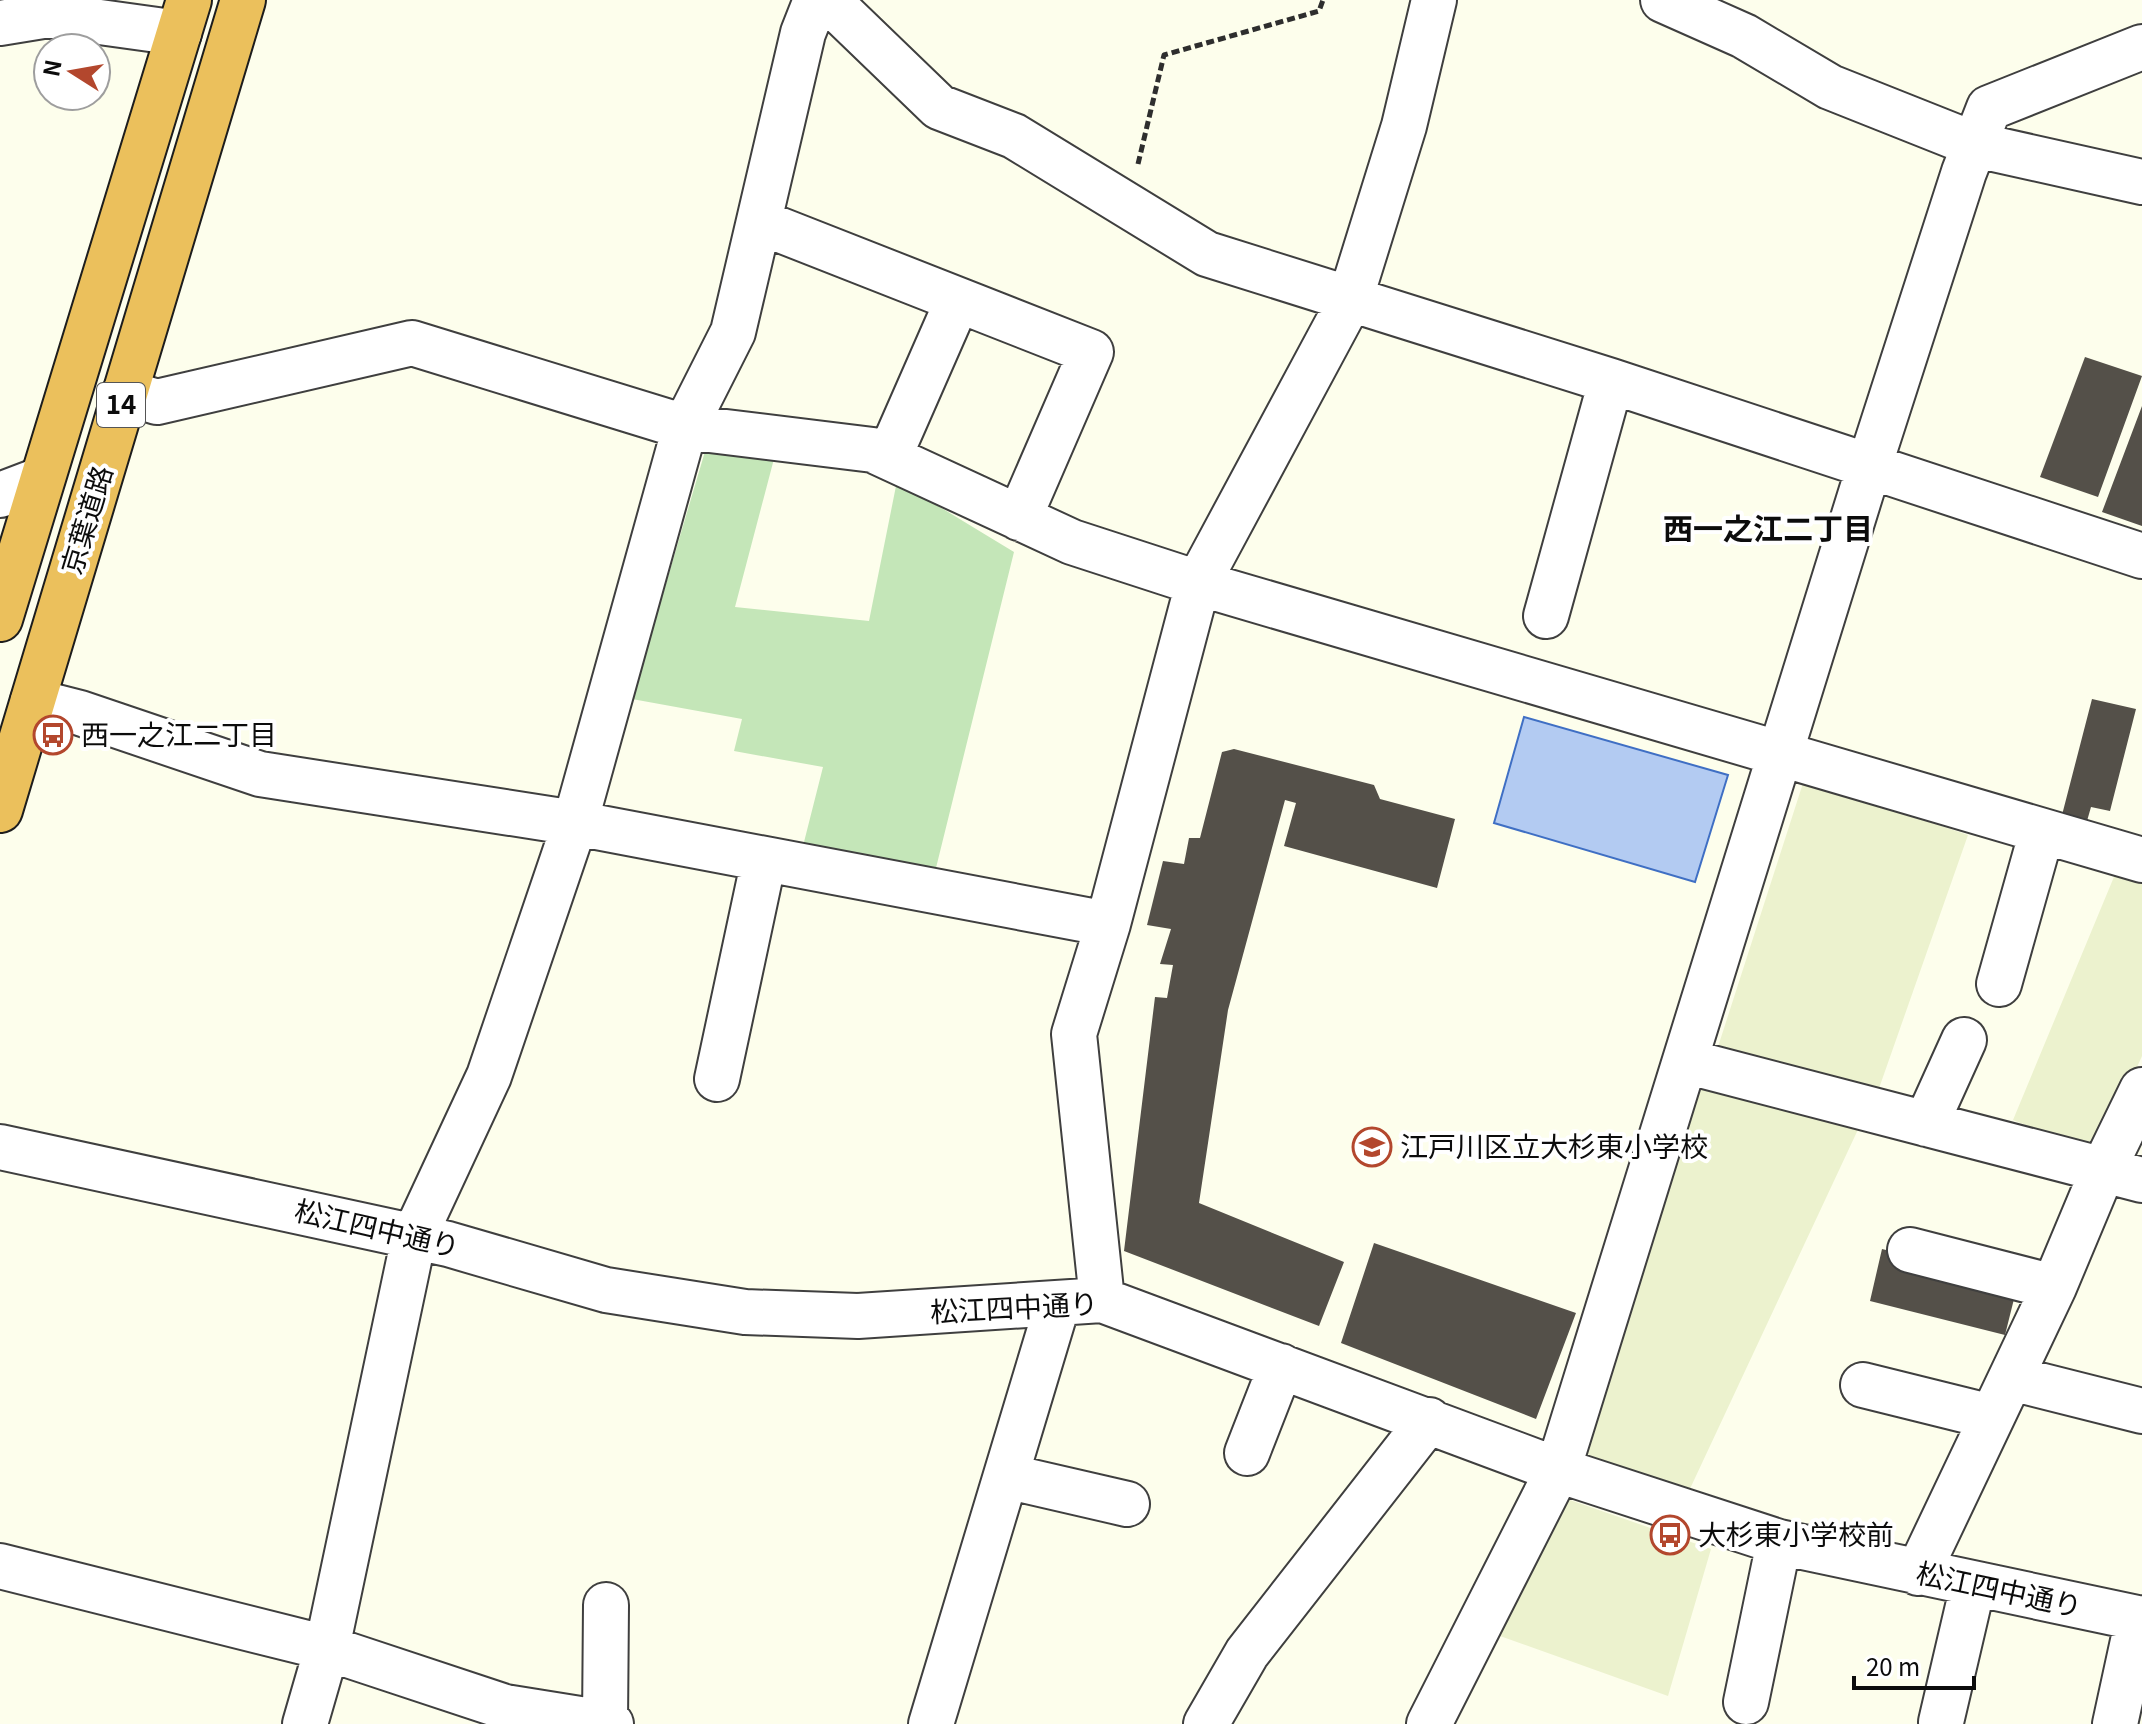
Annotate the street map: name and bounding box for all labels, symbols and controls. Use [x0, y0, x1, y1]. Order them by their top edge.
north arrow [32, 32, 112, 112]
text: N [33, 57, 68, 79]
road number: 14 [97, 383, 145, 427]
street label: 京葉道路 [50, 460, 121, 579]
district label: 西一之江二丁目 [1663, 505, 1873, 549]
place label: 西一之江二丁目 [81, 713, 277, 753]
bus stop icon: 西一之江二丁目 [32, 714, 74, 756]
place label: 江戸川区立大杉東小学校 [1400, 1125, 1708, 1165]
school or university icon: 江戸川区立大杉東小学校 [1351, 1126, 1393, 1168]
street label: 松江四中通り [291, 1189, 464, 1265]
street label: 松江四中通り [929, 1282, 1099, 1330]
place label: 大杉東小学校前 [1698, 1513, 1894, 1553]
bus stop icon: 大杉東小学校前 [1649, 1514, 1691, 1556]
street label: 松江四中通り [1913, 1551, 2086, 1625]
scale bar [1854, 1640, 1974, 1690]
text: 20 m [1866, 1648, 1920, 1683]

